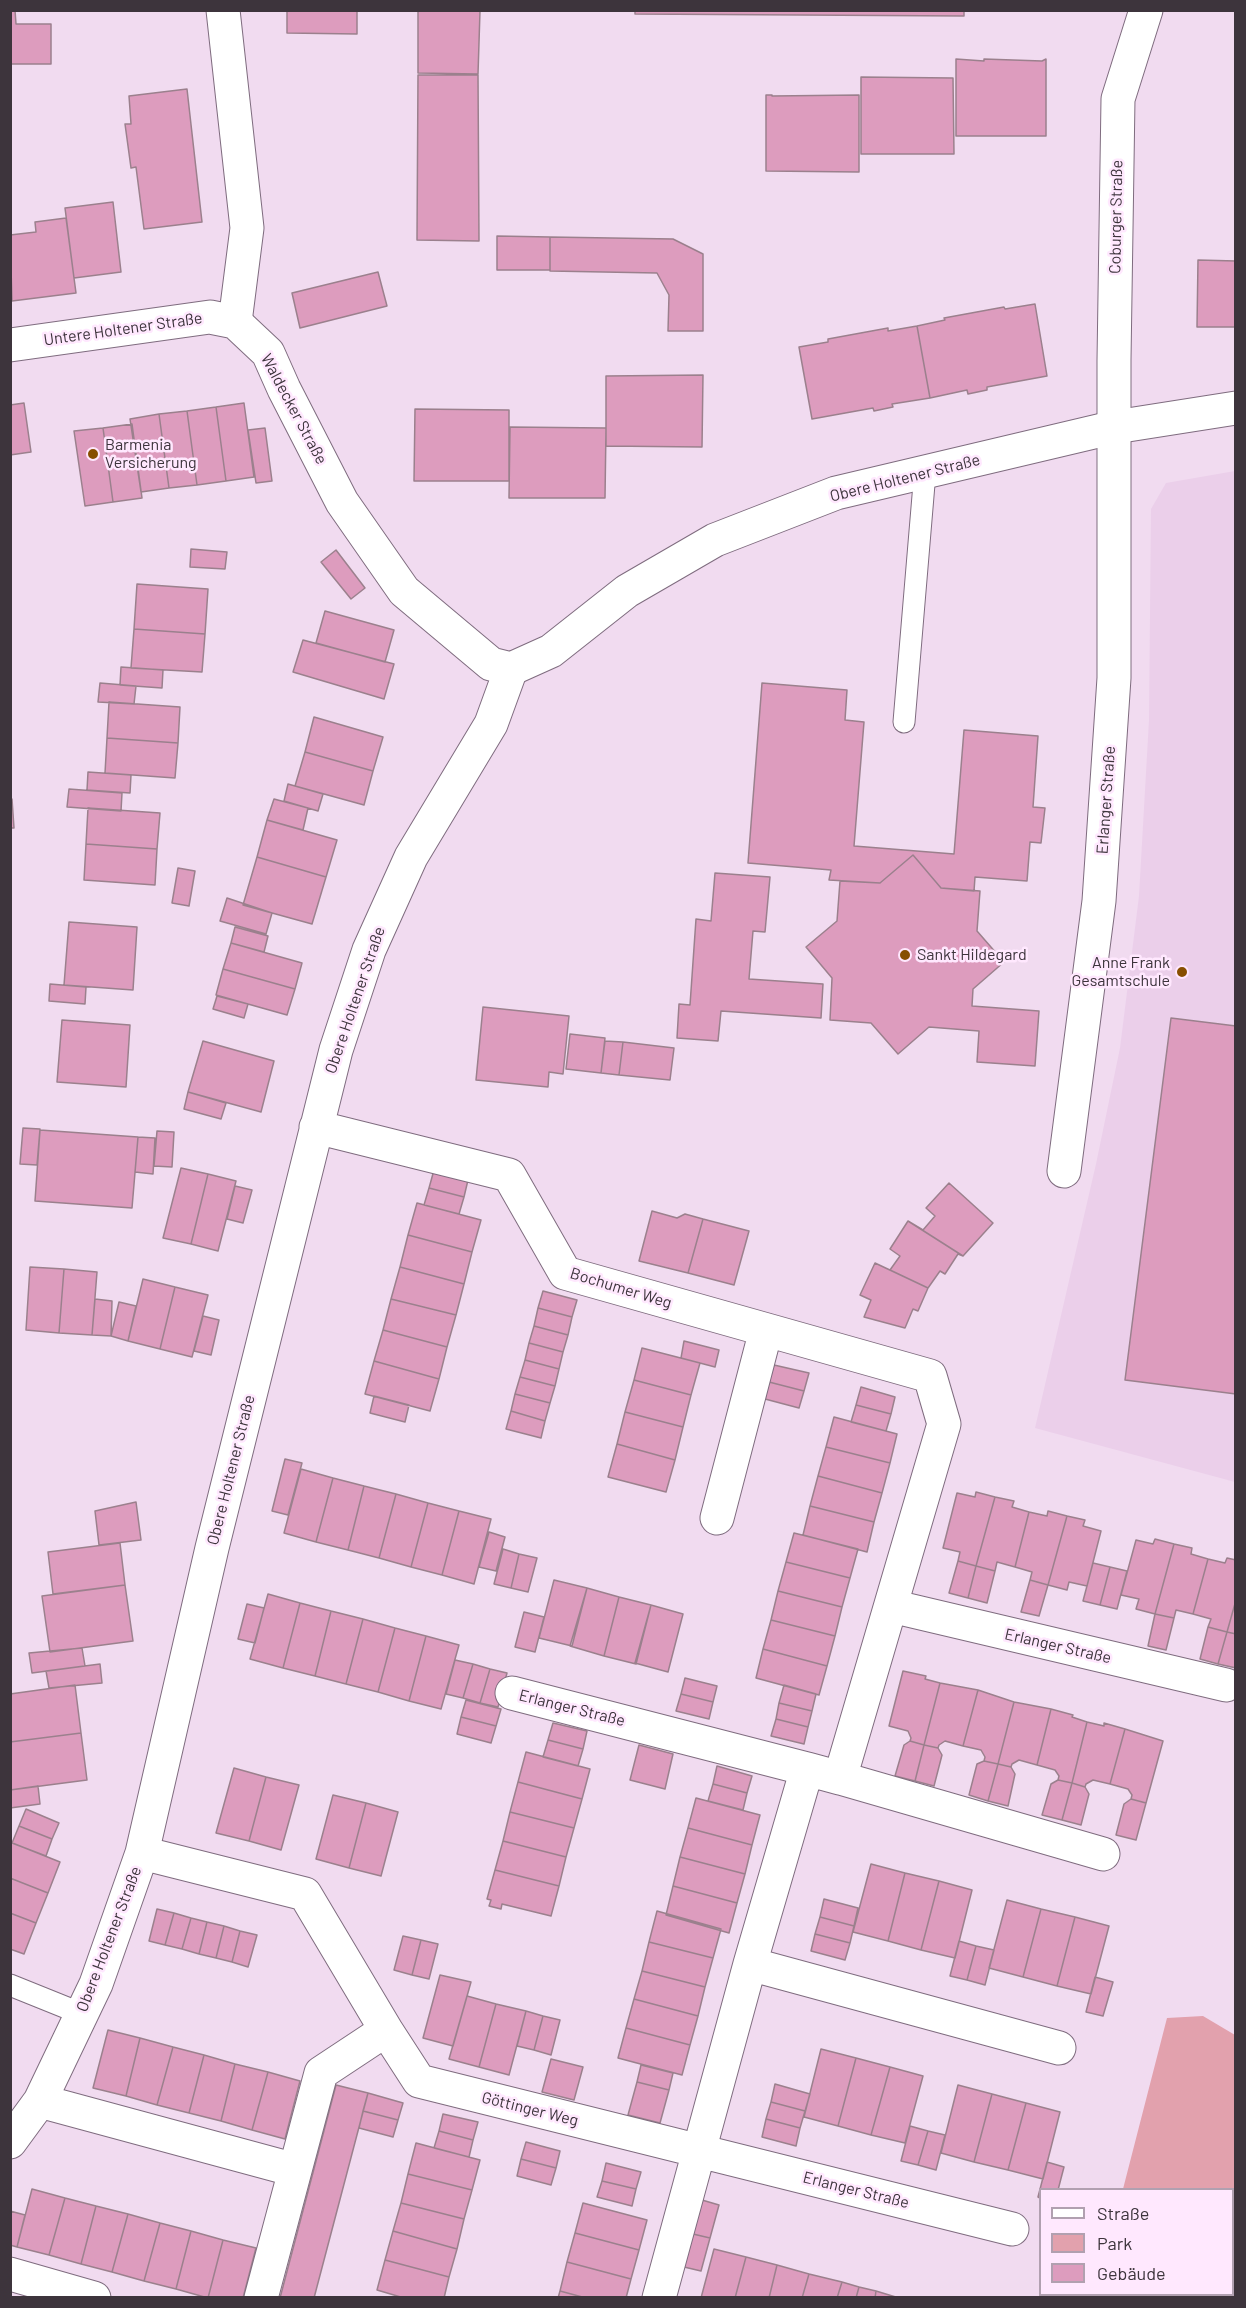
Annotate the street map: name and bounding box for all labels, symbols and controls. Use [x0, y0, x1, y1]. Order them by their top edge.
street label: Coburger Straße [1105, 160, 1127, 274]
street label: Untere Holtener Straße [42, 308, 204, 350]
street label: Waldecker Straße [257, 350, 331, 468]
place label: Barmenia Versicherung [105, 435, 197, 473]
marker: Barmenia Versicherung [86, 447, 100, 461]
street label: Obere Holtener Straße [828, 450, 982, 506]
street label: Erlanger Straße [1093, 745, 1119, 855]
street label: Obere Holtener Straße [321, 924, 389, 1076]
place label: Sankt Hildegard [917, 945, 1027, 965]
marker: Sankt Hildegard [898, 948, 912, 962]
place label: Anne Frank Gesamtschule [1071, 953, 1170, 991]
marker: Anne Frank Gesamtschule [1175, 965, 1189, 979]
street label: Bochumer Weg [568, 1263, 674, 1313]
street label: Obere Holtener Straße [203, 1393, 259, 1547]
street label: Erlanger Straße [1003, 1624, 1113, 1668]
street label: Erlanger Straße [517, 1686, 627, 1730]
street label: Obere Holtener Straße [72, 1864, 146, 2014]
street label: Göttinger Weg [480, 2088, 580, 2130]
street label: Erlanger Straße [801, 2168, 911, 2212]
legend [1039, 2188, 1234, 2296]
text: Straße [1097, 2202, 1149, 2224]
text: Park [1097, 2232, 1132, 2254]
text: Gebäude [1097, 2262, 1166, 2284]

